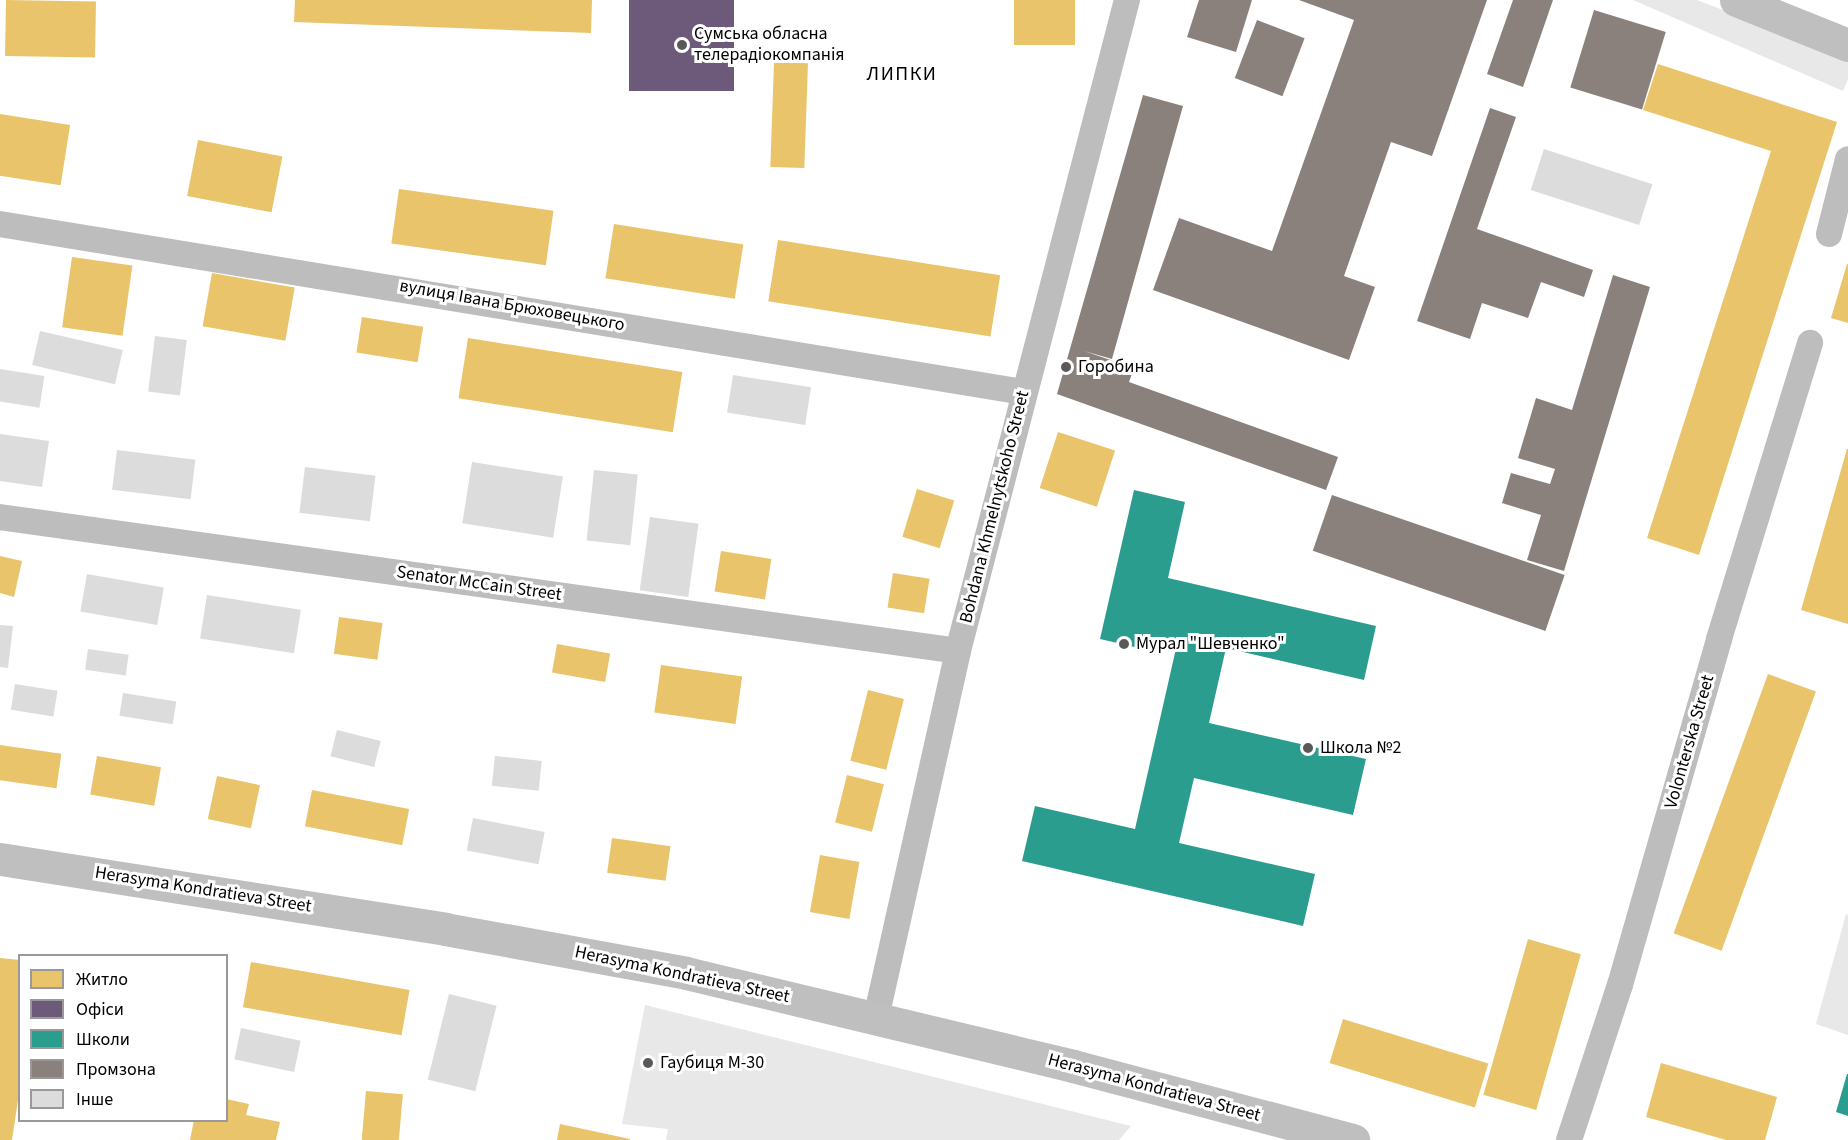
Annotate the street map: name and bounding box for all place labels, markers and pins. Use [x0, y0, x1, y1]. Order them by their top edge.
place label: Сумська обласна телерадіокомпанія [694, 24, 845, 66]
marker: Сумська обласна телерадіокомпанія [675, 38, 689, 52]
place label: Горобина [1078, 356, 1154, 378]
marker: Горобина [1059, 360, 1073, 374]
place label: Мурал "Шевченко" [1136, 633, 1285, 655]
marker: Мурал "Шевченко" [1117, 637, 1131, 651]
place label: Школа №2 [1320, 737, 1401, 759]
marker: Школа №2 [1301, 741, 1315, 755]
place label: Гаубиця М-30 [660, 1052, 764, 1074]
marker: Гаубиця М-30 [641, 1056, 655, 1070]

